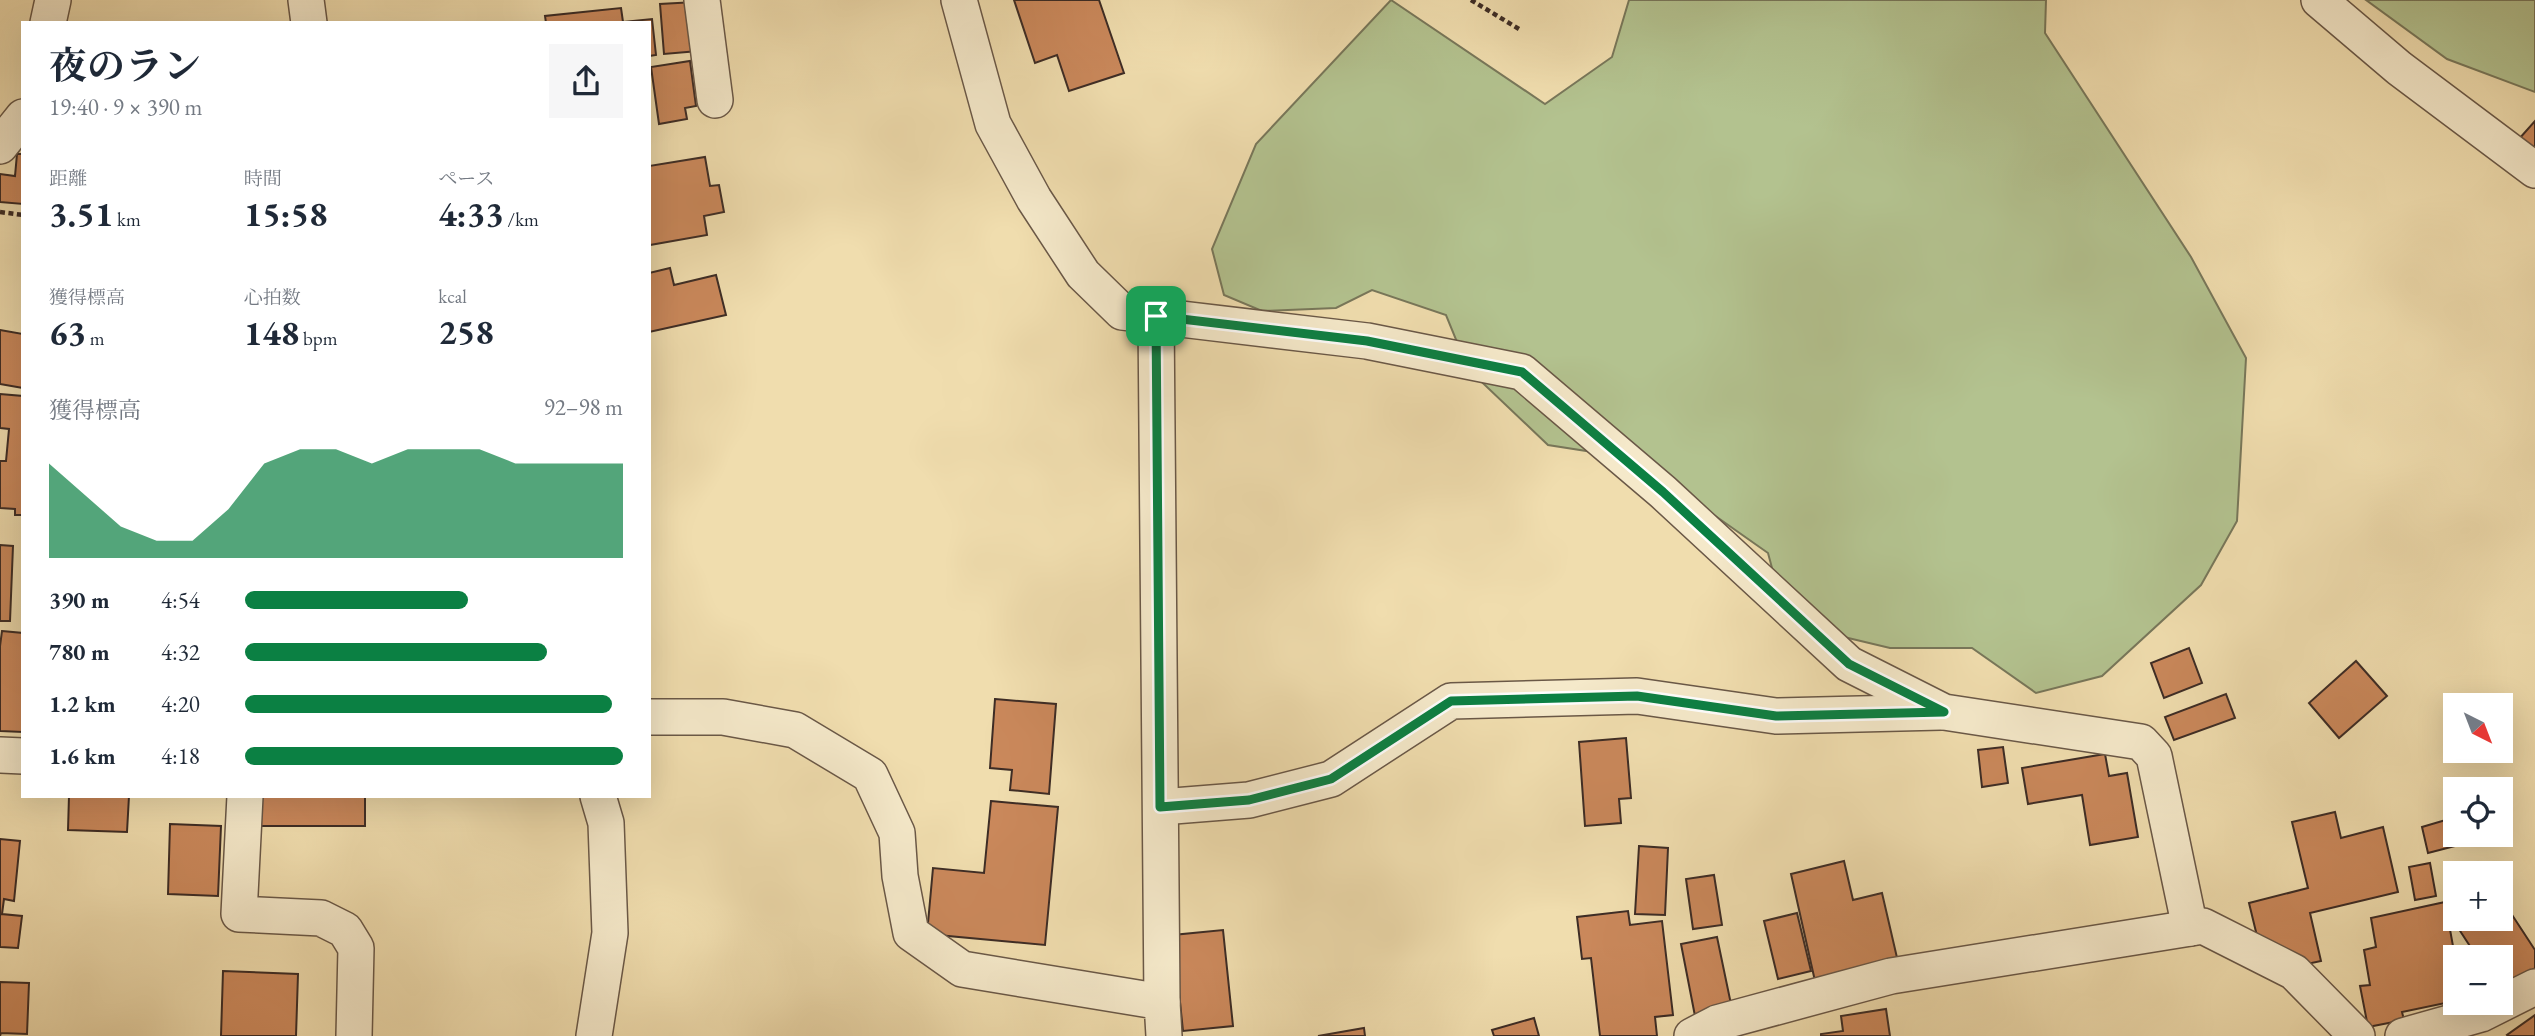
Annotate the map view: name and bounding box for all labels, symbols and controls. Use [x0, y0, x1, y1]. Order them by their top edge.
text: 夜のラン [49, 41, 201, 90]
button: share [549, 44, 623, 118]
text: 19:40 · 9 × 390 m [49, 92, 202, 122]
text: 距離 [49, 166, 87, 191]
text: 時間 [244, 166, 282, 191]
text: ペース [438, 166, 494, 191]
text: 3.51 [49, 191, 113, 236]
text: 15:58 [244, 191, 328, 236]
text: 4:33 [438, 191, 504, 236]
text: km [113, 207, 141, 232]
text: /km [504, 207, 539, 232]
text: kcal [438, 284, 467, 309]
text: 獲得標高 [49, 285, 125, 310]
text: 心拍数 [244, 285, 301, 310]
pin [1126, 286, 1186, 346]
icon: arrive [1137, 297, 1175, 335]
text: 258 [438, 309, 494, 354]
text: 63 [49, 310, 86, 355]
text: 148 [244, 310, 299, 355]
text: m [86, 326, 105, 351]
text: bpm [299, 326, 337, 351]
text: 92–98 m [544, 392, 623, 422]
text: 獲得標高 [49, 395, 141, 425]
text: 390 m [49, 585, 110, 615]
text: 4:54 [161, 585, 200, 615]
text: 780 m [49, 637, 110, 667]
text: 4:32 [161, 637, 200, 667]
text: 1.2 km [49, 689, 116, 719]
text: 4:20 [161, 689, 200, 719]
north arrow [2443, 693, 2513, 763]
map controls [2443, 693, 2513, 1015]
text: 1.6 km [49, 741, 116, 771]
text: 4:18 [161, 741, 200, 771]
button: locate [2443, 777, 2513, 847]
button: + [2443, 861, 2513, 931]
button: − [2443, 945, 2513, 1015]

